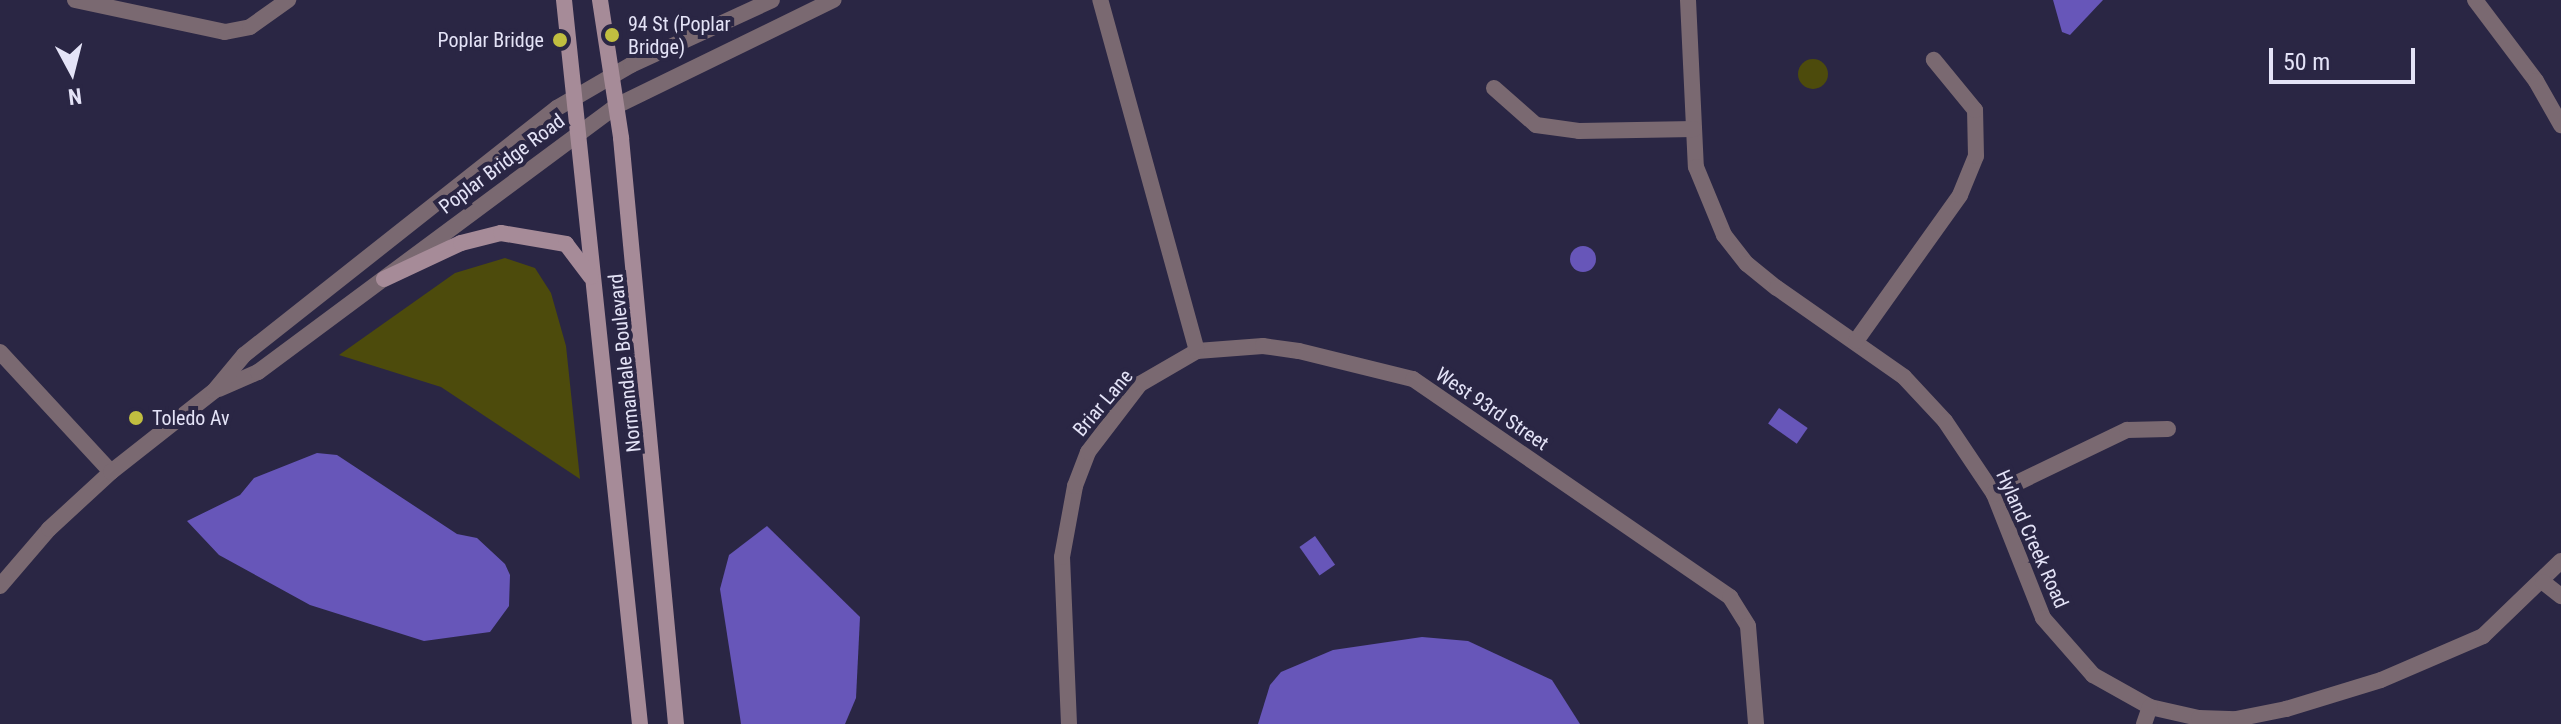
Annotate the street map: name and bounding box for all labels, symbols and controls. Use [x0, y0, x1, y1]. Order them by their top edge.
place label: 94 St (Poplar Bridge) [628, 12, 731, 59]
marker: 94 St (Poplar Bridge) [603, 26, 621, 44]
place label: Poplar Bridge [438, 28, 544, 52]
marker: Poplar Bridge [551, 31, 569, 49]
north arrow [32, 32, 112, 112]
scale bar [2273, 32, 2419, 82]
text: 50 m [2283, 48, 2330, 76]
text: N [67, 83, 83, 110]
street label: Poplar Bridge Road [434, 109, 570, 219]
street label: Normandale Boulevard [604, 273, 646, 453]
street label: West 93rd Street [1431, 362, 1553, 456]
street label: Briar Lane [1068, 365, 1138, 441]
place label: Toledo Av [152, 406, 230, 430]
marker: Toledo Av [127, 409, 145, 427]
street label: Hyland Creek Road [1991, 466, 2073, 612]

